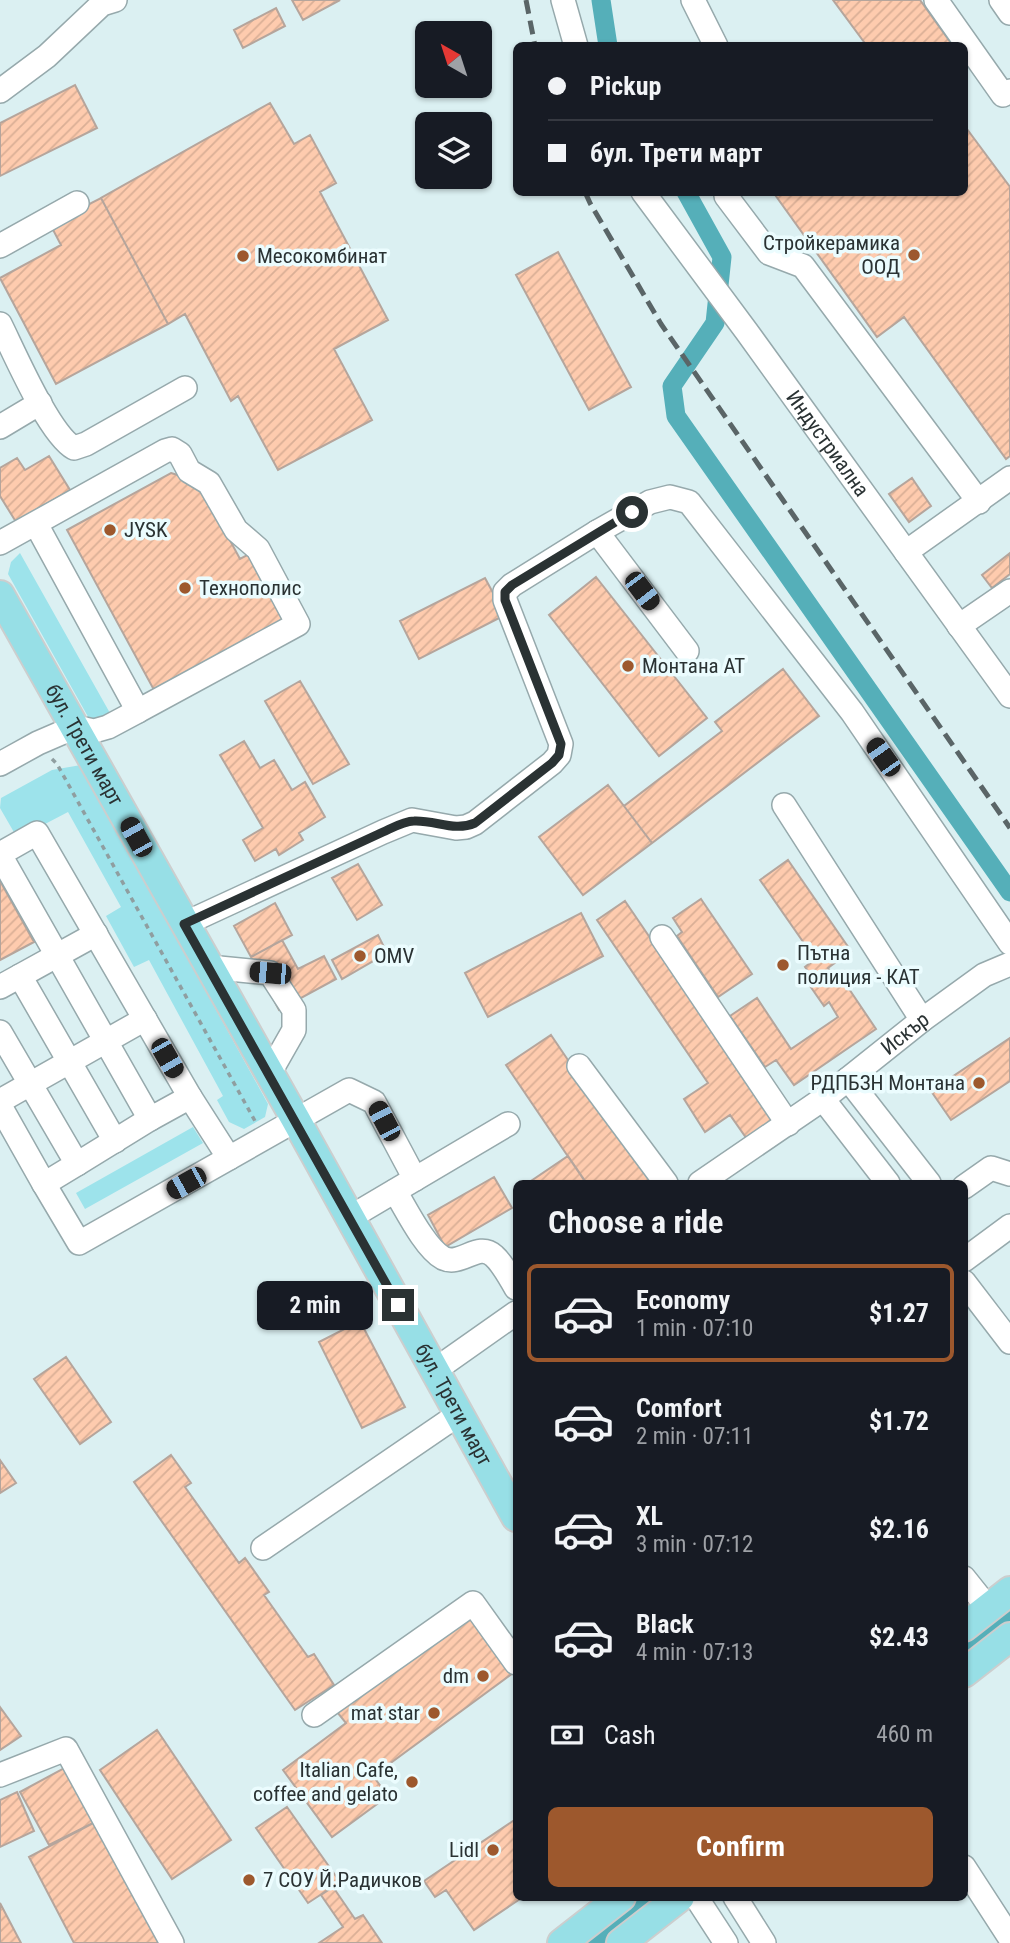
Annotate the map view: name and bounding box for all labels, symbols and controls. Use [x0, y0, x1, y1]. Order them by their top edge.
north arrow [415, 21, 492, 98]
map controls [415, 21, 492, 189]
text: Pickup [590, 71, 661, 101]
button: layers [415, 112, 492, 189]
text: бул. Трети март [590, 138, 762, 168]
place label: Стройкерамика ООД [763, 231, 900, 279]
place label: Месокомбинат [257, 244, 387, 268]
marker: Стройкерамика ООД [906, 247, 922, 263]
marker: Месокомбинат [235, 248, 251, 264]
street label: Индустриална [781, 386, 874, 501]
route start [616, 496, 648, 528]
place label: JYSK [124, 518, 168, 542]
marker: JYSK [102, 522, 118, 538]
car [621, 568, 664, 614]
place label: Технополис [199, 576, 301, 600]
marker: Технополис [177, 580, 193, 596]
place label: Монтана АТ [642, 654, 745, 678]
marker: Монтана АТ [620, 658, 636, 674]
street label: бул. Трети март [41, 680, 128, 810]
car [863, 734, 904, 780]
car [117, 814, 156, 860]
place label: Пътна полиция - КАТ [797, 941, 920, 989]
place label: OMV [374, 944, 414, 968]
marker: OMV [352, 948, 368, 964]
marker: Пътна полиция - КАТ [775, 957, 791, 973]
car [249, 961, 292, 985]
street label: Искър [876, 1007, 934, 1060]
car [148, 1035, 187, 1081]
place label: РДПБЗН Монтана [810, 1071, 965, 1095]
marker: РДПБЗН Монтана [971, 1075, 987, 1091]
car [365, 1098, 404, 1144]
car [163, 1164, 210, 1202]
text: Choose a ride [548, 1203, 723, 1241]
callout: 2 min [258, 1280, 374, 1330]
icon: car [552, 1282, 615, 1345]
text: Economy [636, 1285, 730, 1315]
route end [382, 1289, 414, 1321]
text: 2 min [289, 1292, 341, 1319]
text: $1.27 [869, 1298, 929, 1328]
text: 1 min · 07:10 [636, 1315, 753, 1342]
street label: бул. Трети март [410, 1339, 497, 1470]
icon: car [552, 1390, 615, 1453]
text: Comfort [636, 1393, 722, 1423]
text: $1.72 [869, 1406, 929, 1436]
text: 2 min · 07:11 [636, 1423, 753, 1450]
icon: car [552, 1498, 615, 1561]
text: XL [636, 1501, 663, 1531]
text: $2.16 [869, 1514, 929, 1544]
text: 3 min · 07:12 [636, 1531, 753, 1558]
icon: car [552, 1606, 615, 1669]
text: Black [636, 1609, 694, 1639]
text: $2.43 [869, 1622, 929, 1652]
text: 4 min · 07:13 [636, 1639, 753, 1666]
place label: dm [443, 1664, 469, 1688]
marker: dm [475, 1668, 491, 1684]
place label: mat star [351, 1701, 420, 1725]
marker: mat star [426, 1705, 442, 1721]
icon: cash [548, 1716, 586, 1754]
text: Cash [604, 1720, 656, 1750]
text: 460 m [876, 1721, 933, 1748]
place label: Italian Cafe, coffee and gelato [253, 1758, 398, 1806]
marker: Italian Cafe, coffee and gelato [404, 1774, 420, 1790]
button: Confirm [548, 1807, 933, 1887]
place label: Lidl [449, 1838, 479, 1862]
marker: Lidl [485, 1842, 501, 1858]
place label: 7 СОУ Й.Радичков [263, 1868, 422, 1892]
marker: 7 СОУ Й.Радичков [241, 1872, 257, 1888]

